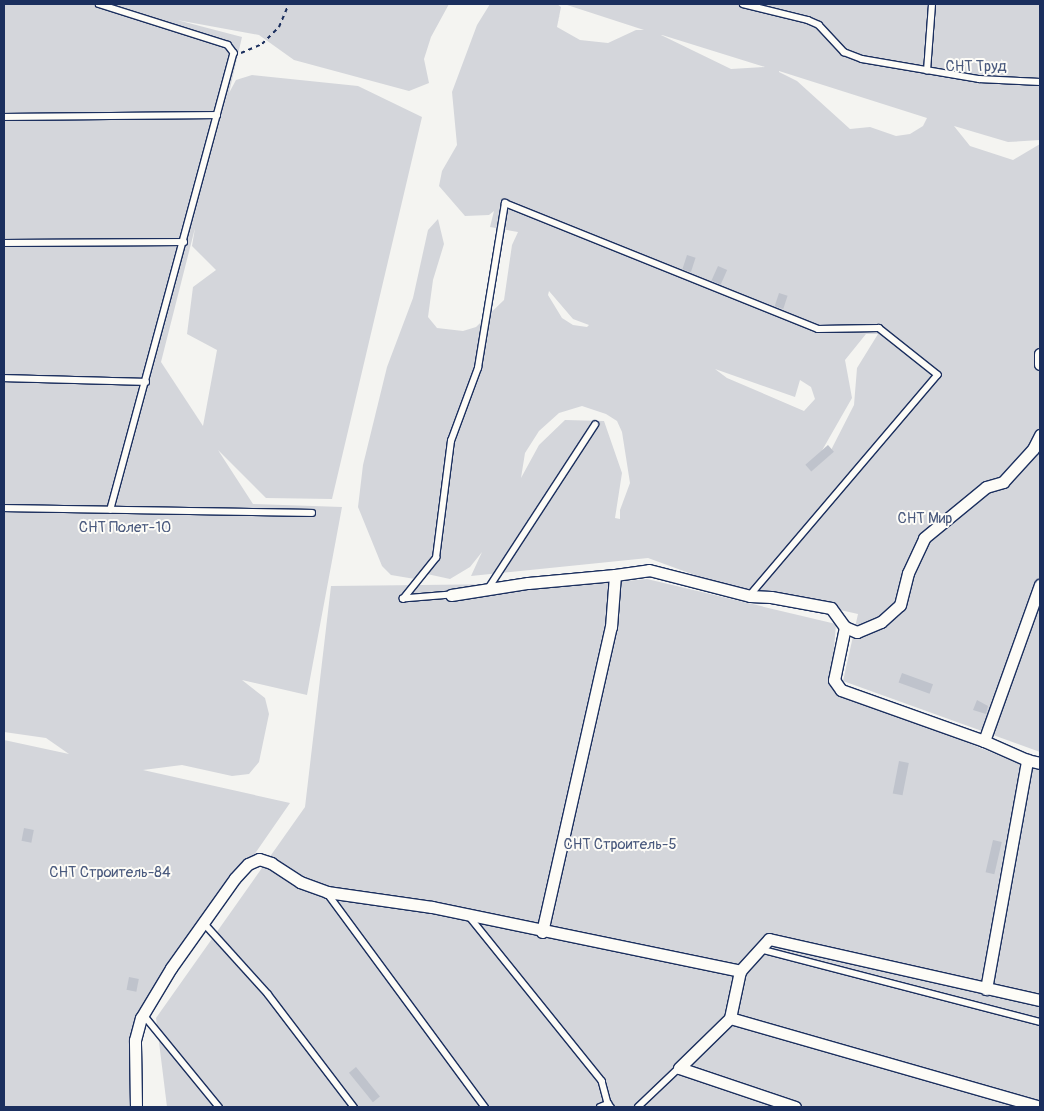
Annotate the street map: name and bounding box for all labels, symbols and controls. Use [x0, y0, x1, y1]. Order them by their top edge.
park label: СНТ Труд [945, 58, 1007, 76]
park label: СНТ Мир [898, 510, 952, 528]
park label: СНТ Полет-10 [79, 519, 171, 537]
park label: СНТ Строитель-5 [563, 836, 677, 854]
park label: СНТ Строитель-84 [49, 864, 171, 882]

